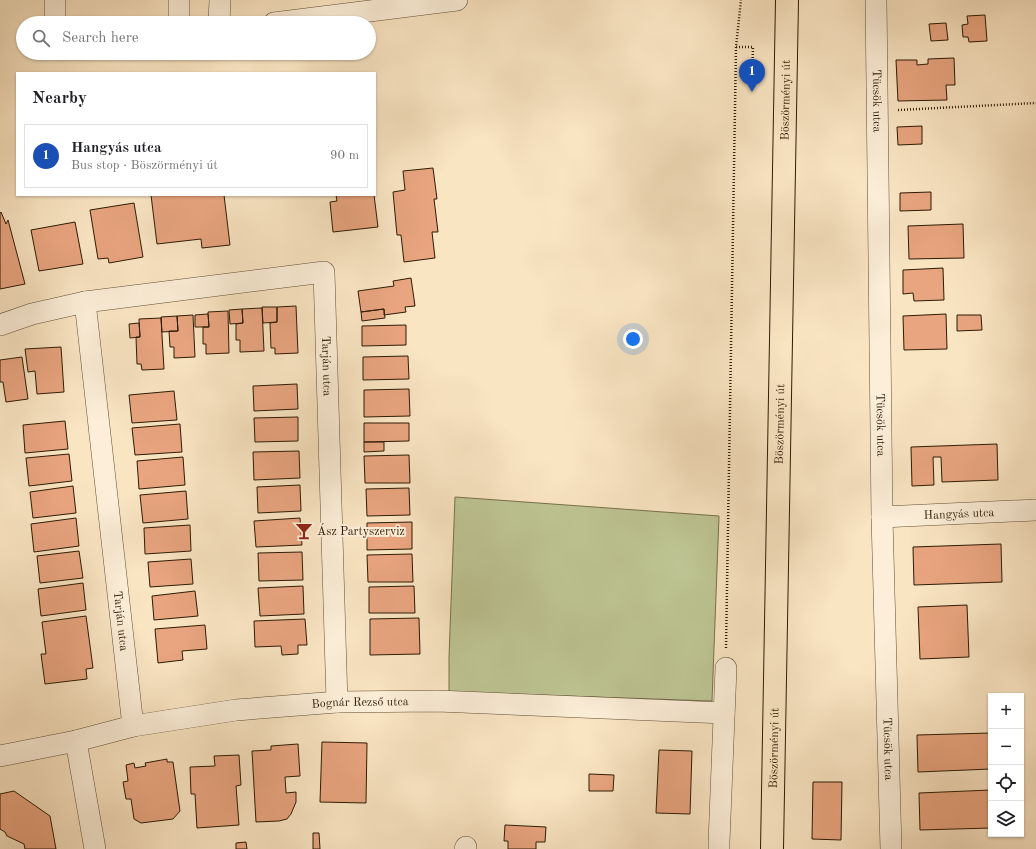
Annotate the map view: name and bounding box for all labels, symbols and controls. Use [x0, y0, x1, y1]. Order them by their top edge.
search box [16, 16, 376, 60]
icon: search [30, 27, 52, 49]
text: Search here [62, 31, 139, 46]
pin: 1 [739, 59, 765, 92]
street label: Böszörményi út [780, 60, 793, 141]
street label: Tücsök utca [870, 70, 883, 133]
text: Nearby [32, 90, 87, 107]
text: Hangyás utca [71, 141, 162, 156]
text: 1 [42, 149, 50, 162]
text: 90 m [330, 149, 359, 162]
text: Bus stop · Böszörményi út [71, 159, 218, 172]
your location [623, 329, 643, 349]
street label: Tarján utca [319, 336, 333, 396]
street label: Böszörményi út [774, 384, 787, 465]
street label: Tücsök utca [874, 394, 886, 457]
street label: Hangyás utca [923, 507, 995, 522]
bar icon: Ász Partyszerviz [294, 521, 314, 541]
place label: Ász Partyszerviz [317, 523, 405, 538]
street label: Tarján utca [111, 590, 129, 652]
map controls [988, 693, 1024, 837]
button: + [988, 693, 1024, 729]
street label: Bognár Rezső utca [311, 696, 409, 711]
street label: Böszörményi út [768, 708, 781, 789]
street label: Tücsök utca [880, 717, 894, 781]
button: − [988, 729, 1024, 765]
button: locate [988, 765, 1024, 801]
button: layers [988, 801, 1024, 837]

